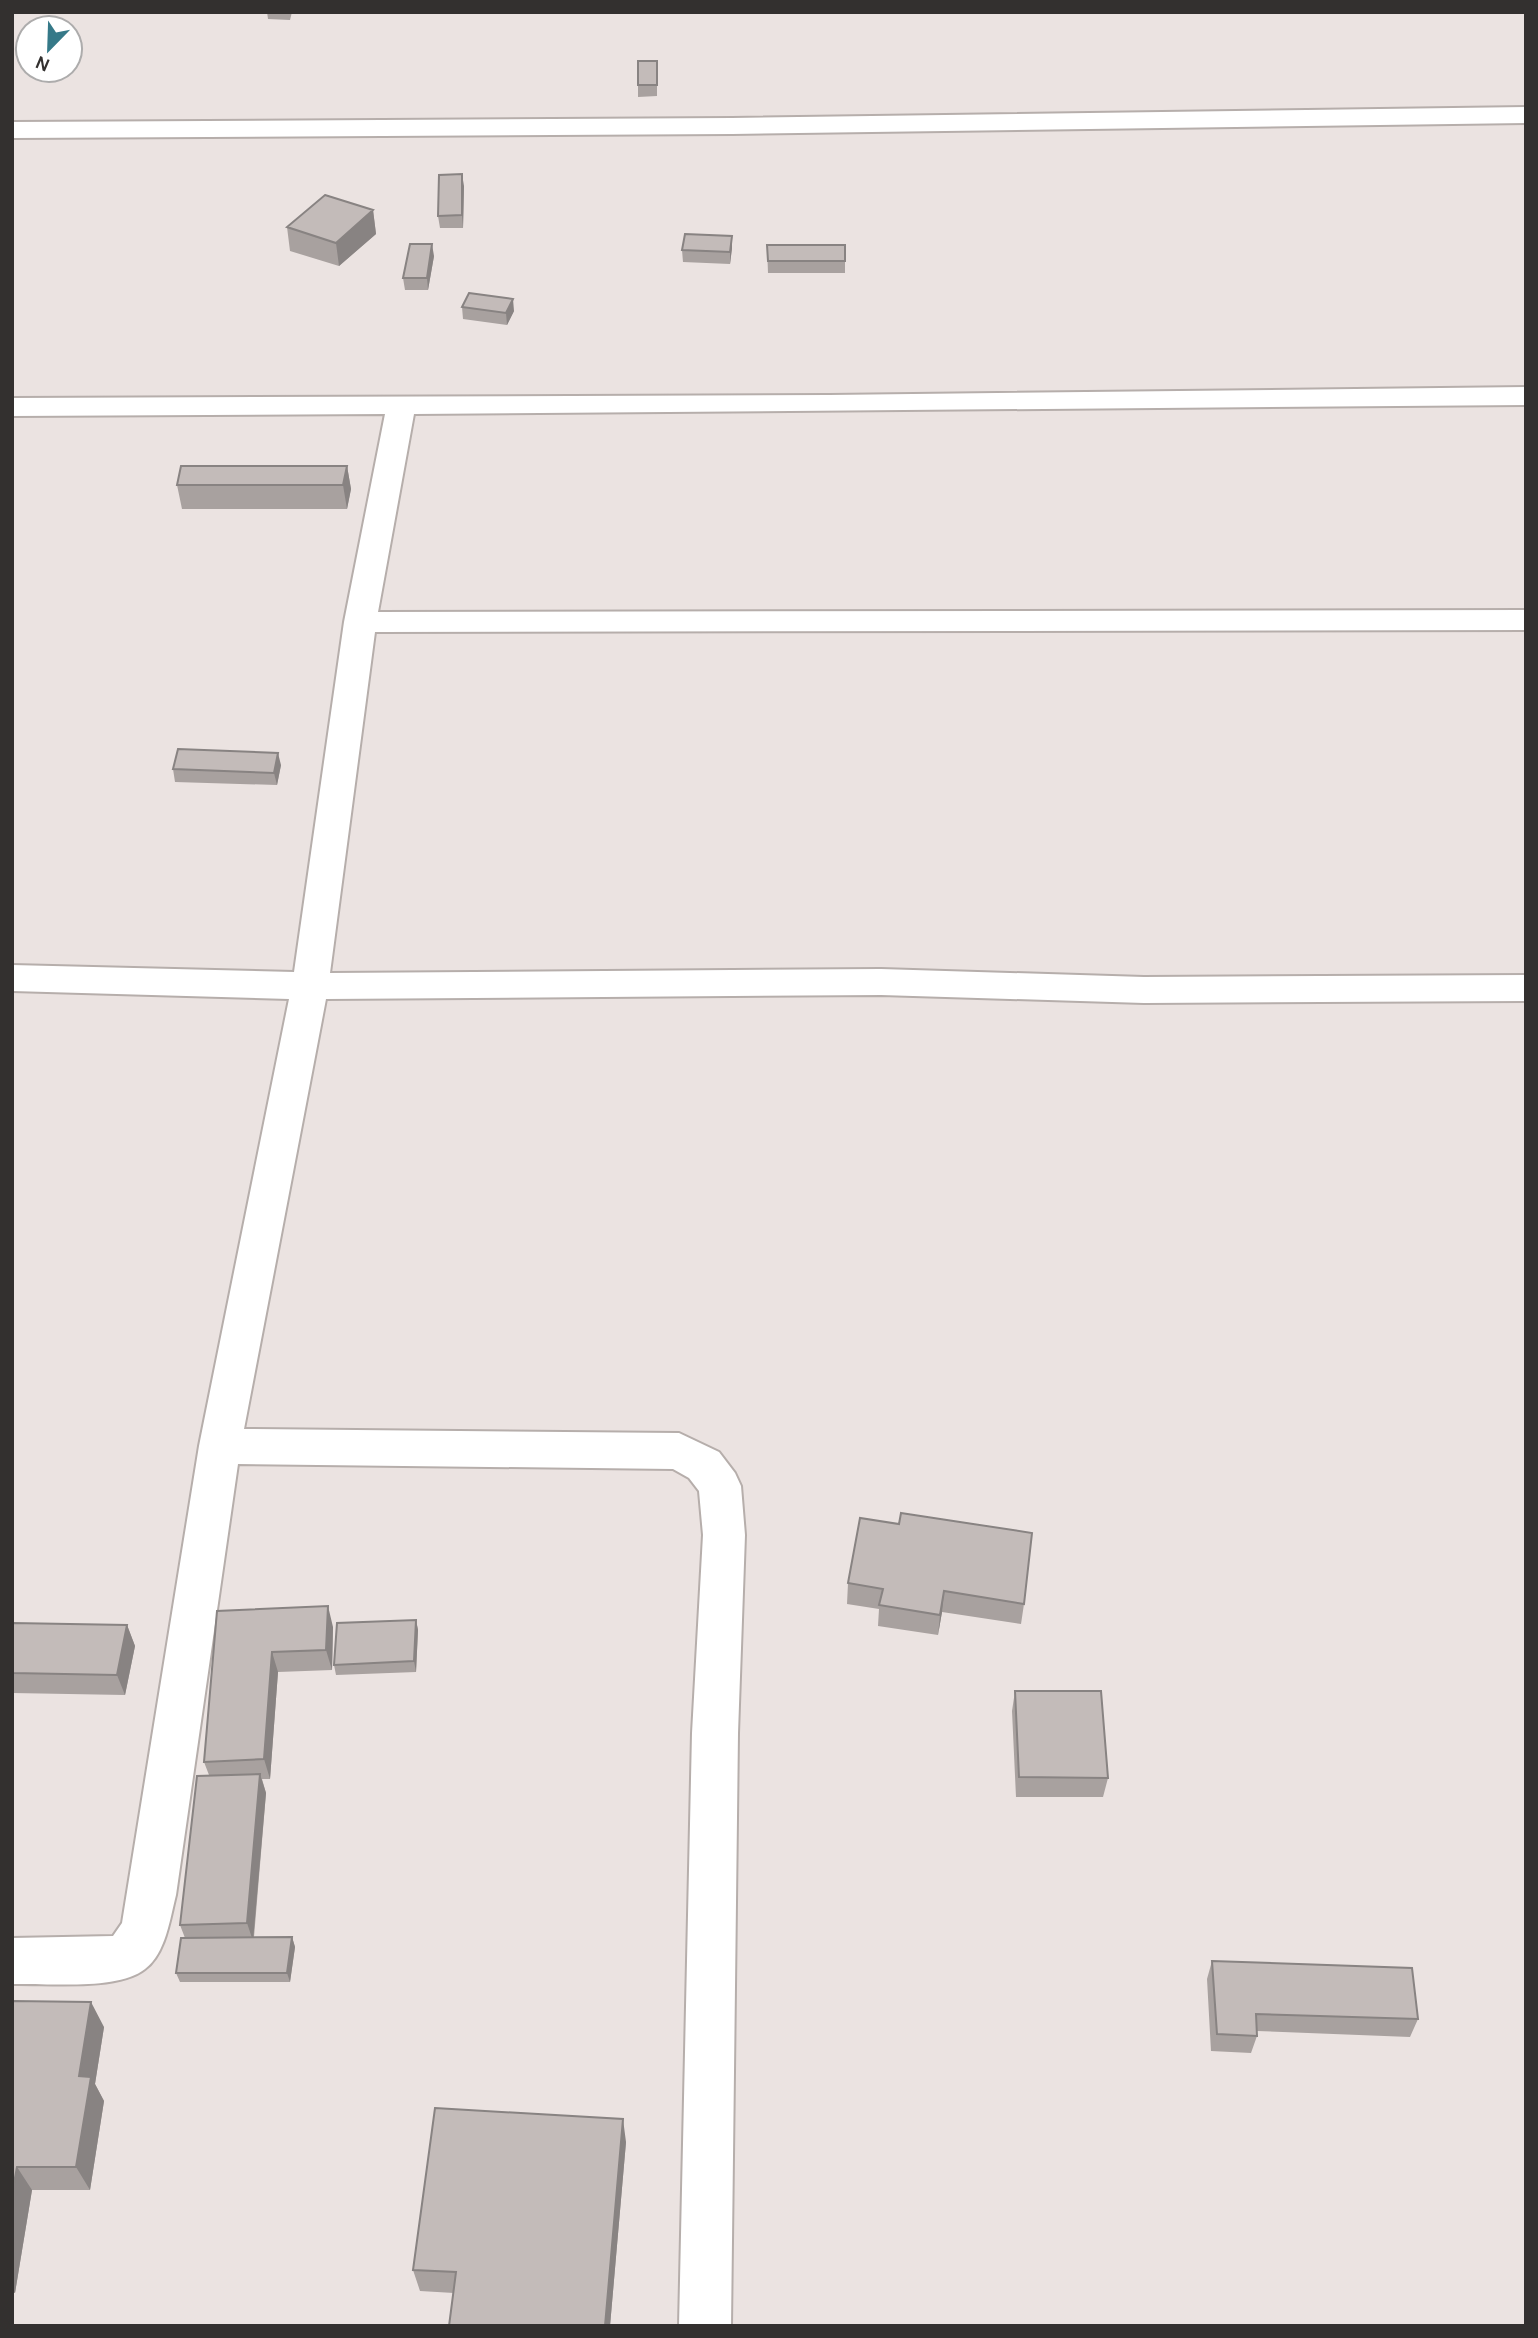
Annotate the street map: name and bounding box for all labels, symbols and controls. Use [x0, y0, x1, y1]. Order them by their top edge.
north arrow [14, 14, 84, 84]
text: N [32, 51, 53, 77]

